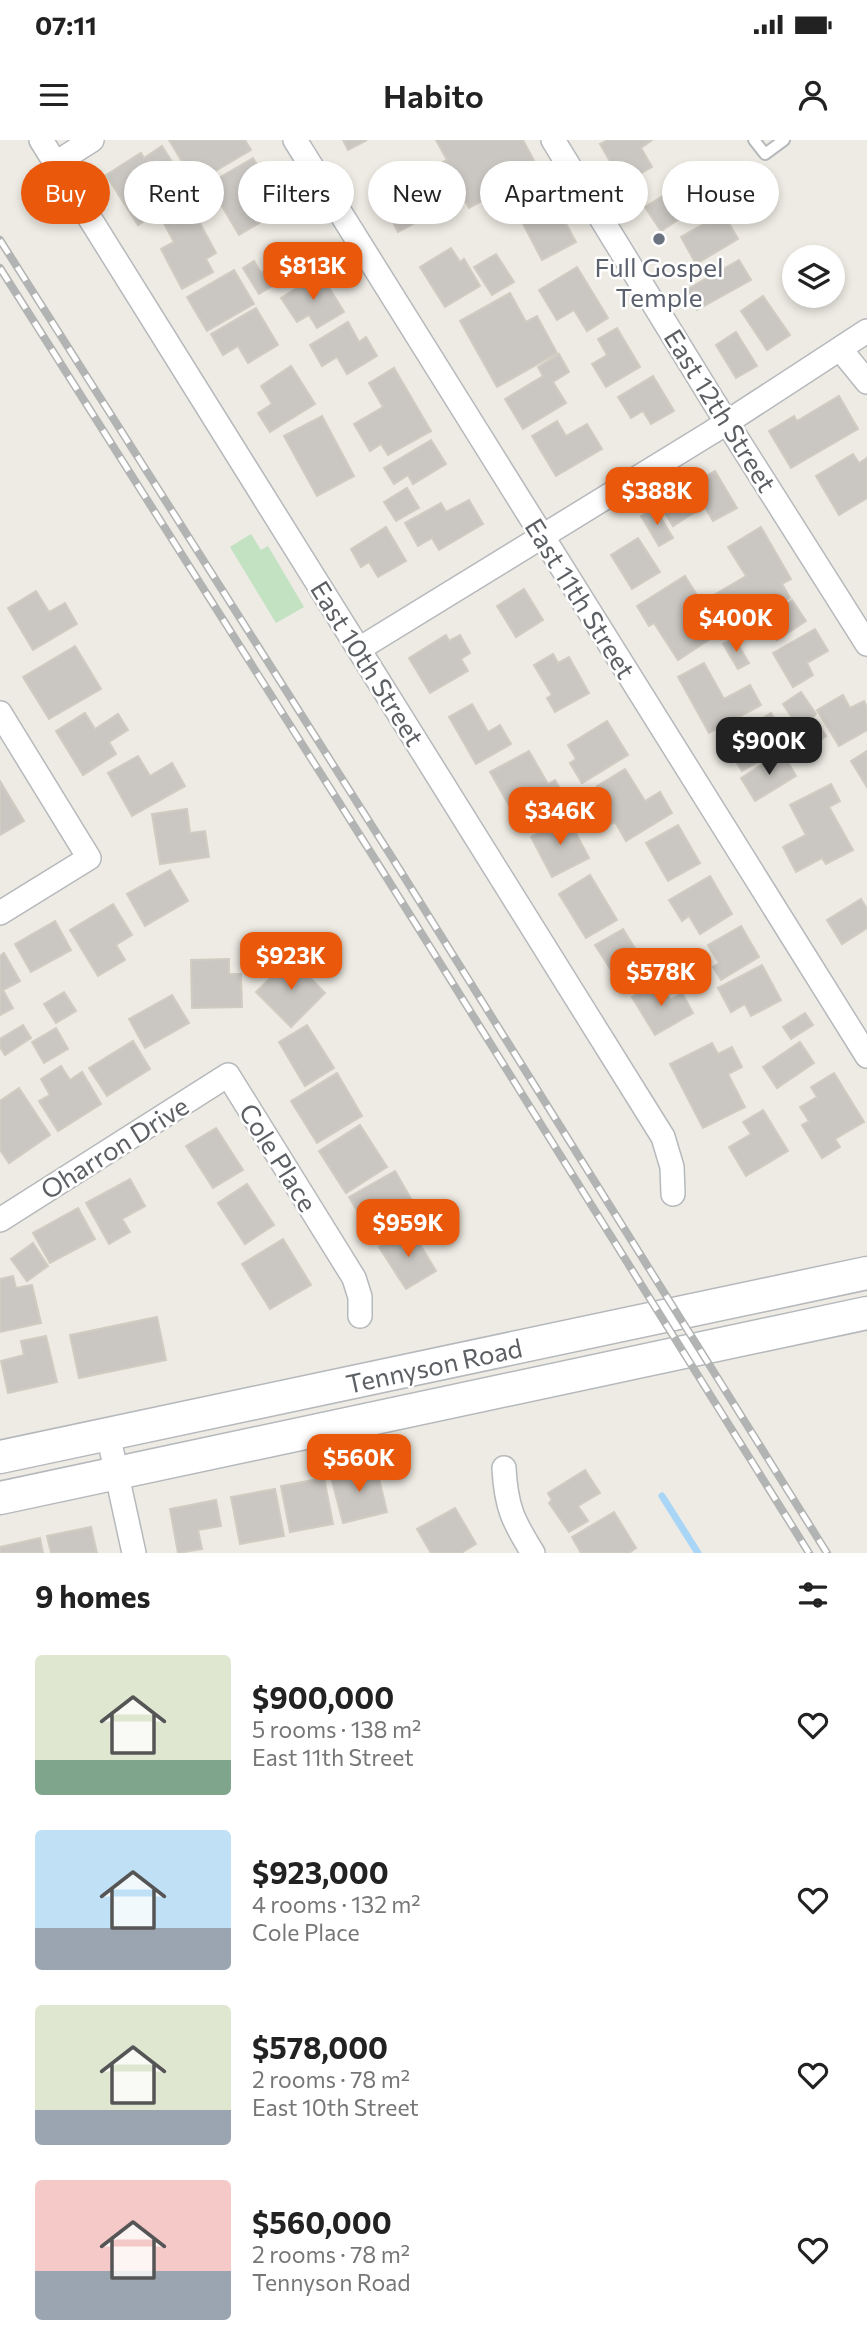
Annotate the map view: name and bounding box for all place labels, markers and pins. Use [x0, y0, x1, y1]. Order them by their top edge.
marker: Full Gospel Temple [651, 231, 667, 247]
pin: $813K [264, 242, 362, 302]
place label: Full Gospel Temple [594, 251, 724, 312]
pin: $388K [608, 468, 706, 527]
pin: $400K [687, 594, 785, 654]
pin: $900K [720, 718, 818, 777]
pin: $346K [511, 788, 609, 847]
pin: $923K [242, 932, 340, 992]
pin: $578K [612, 948, 710, 1008]
pin: $959K [359, 1200, 457, 1259]
pin: $560K [310, 1434, 408, 1494]

